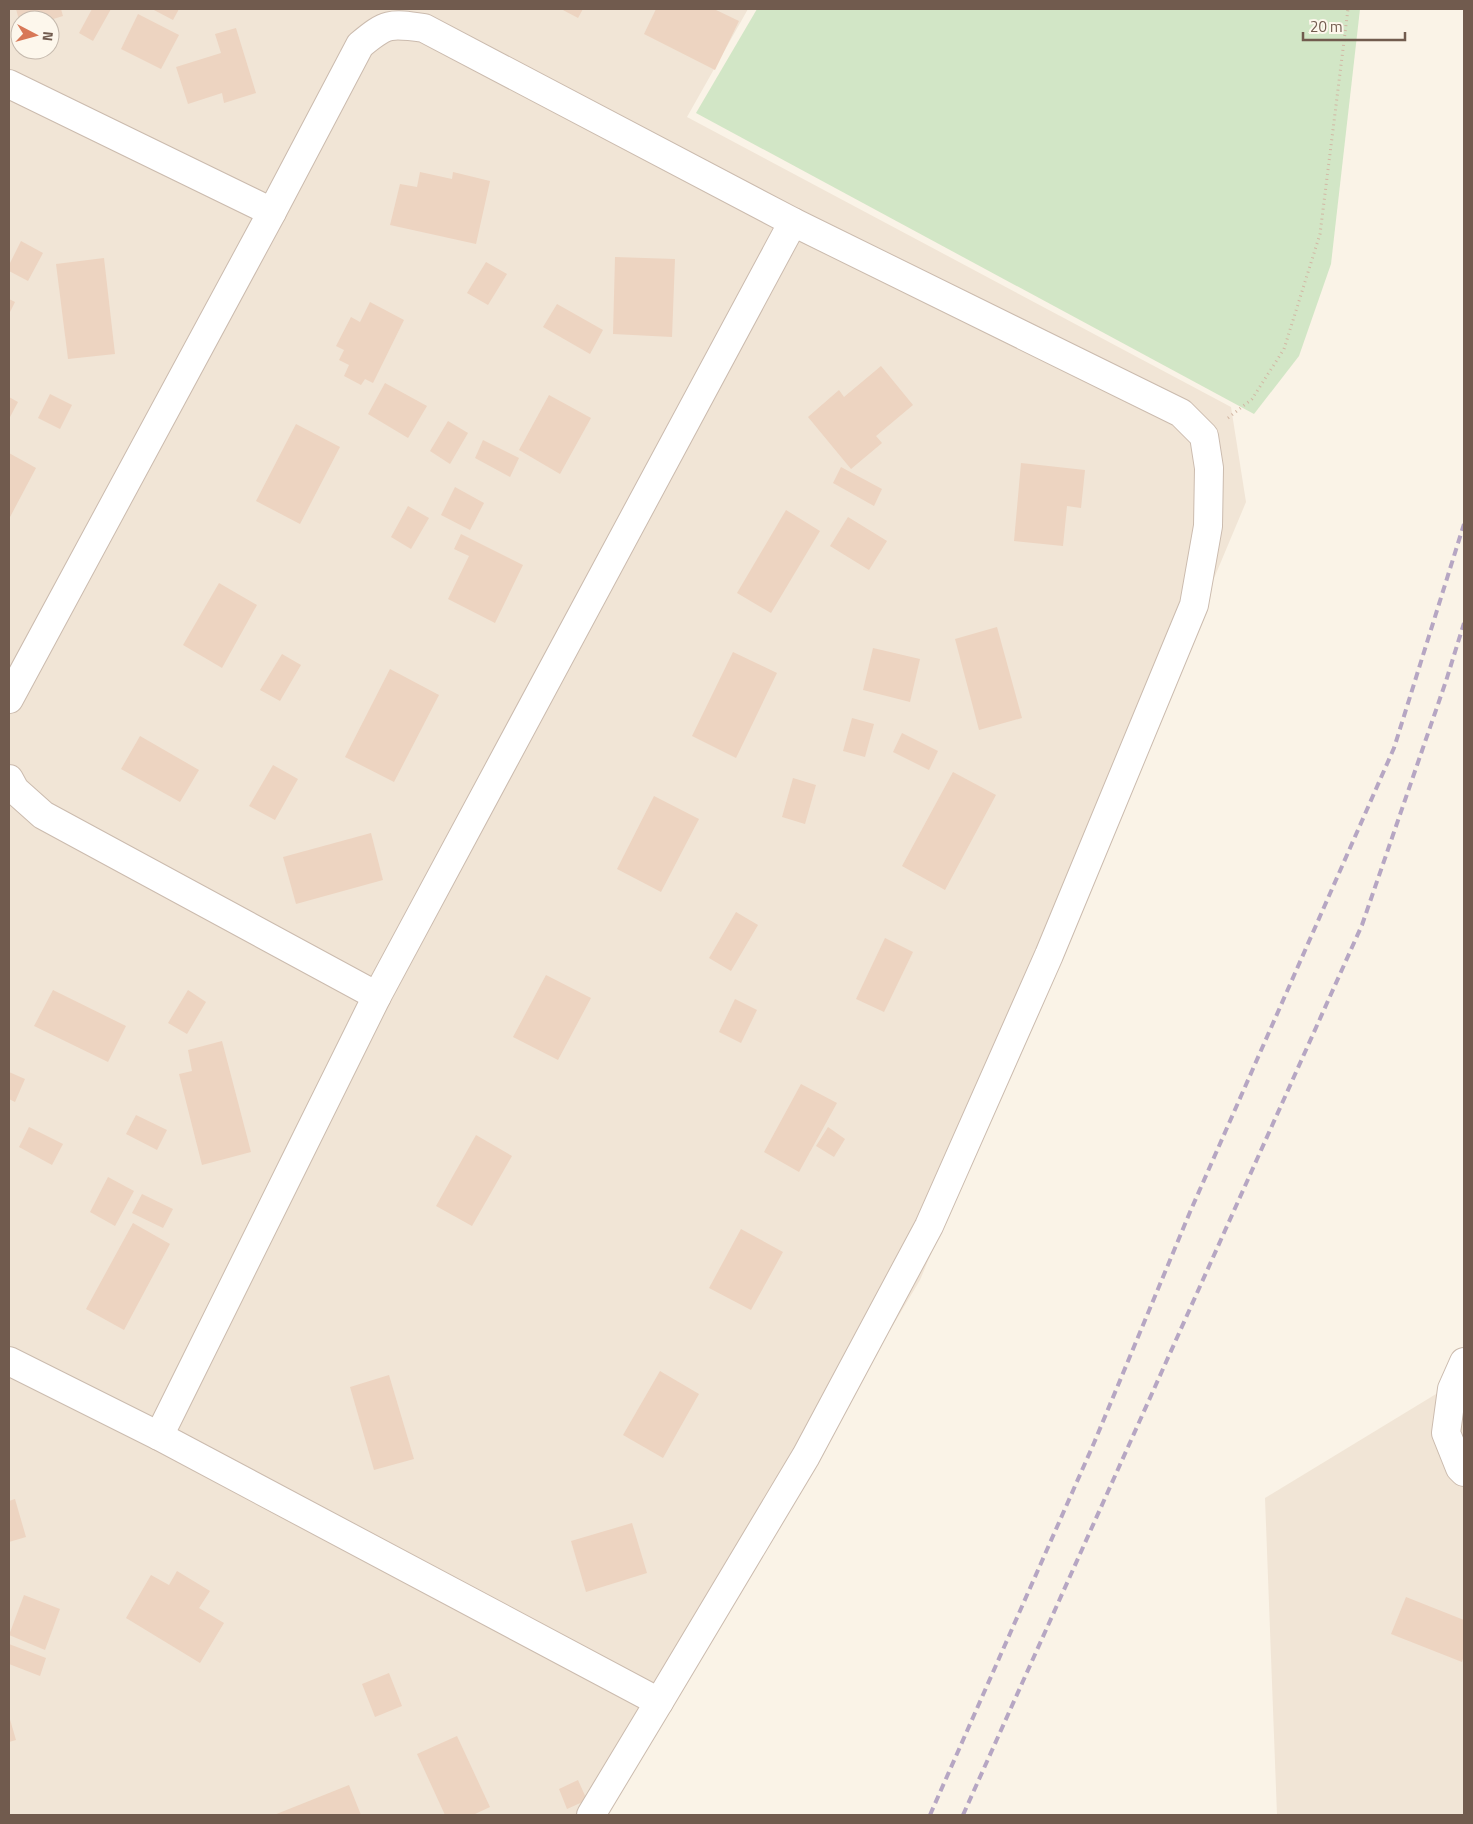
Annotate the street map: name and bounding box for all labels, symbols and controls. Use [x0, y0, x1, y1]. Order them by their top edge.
north arrow [10, 10, 60, 60]
scale bar [1303, 10, 1406, 42]
text: 20 m [1310, 15, 1343, 38]
text: N [37, 30, 59, 42]

